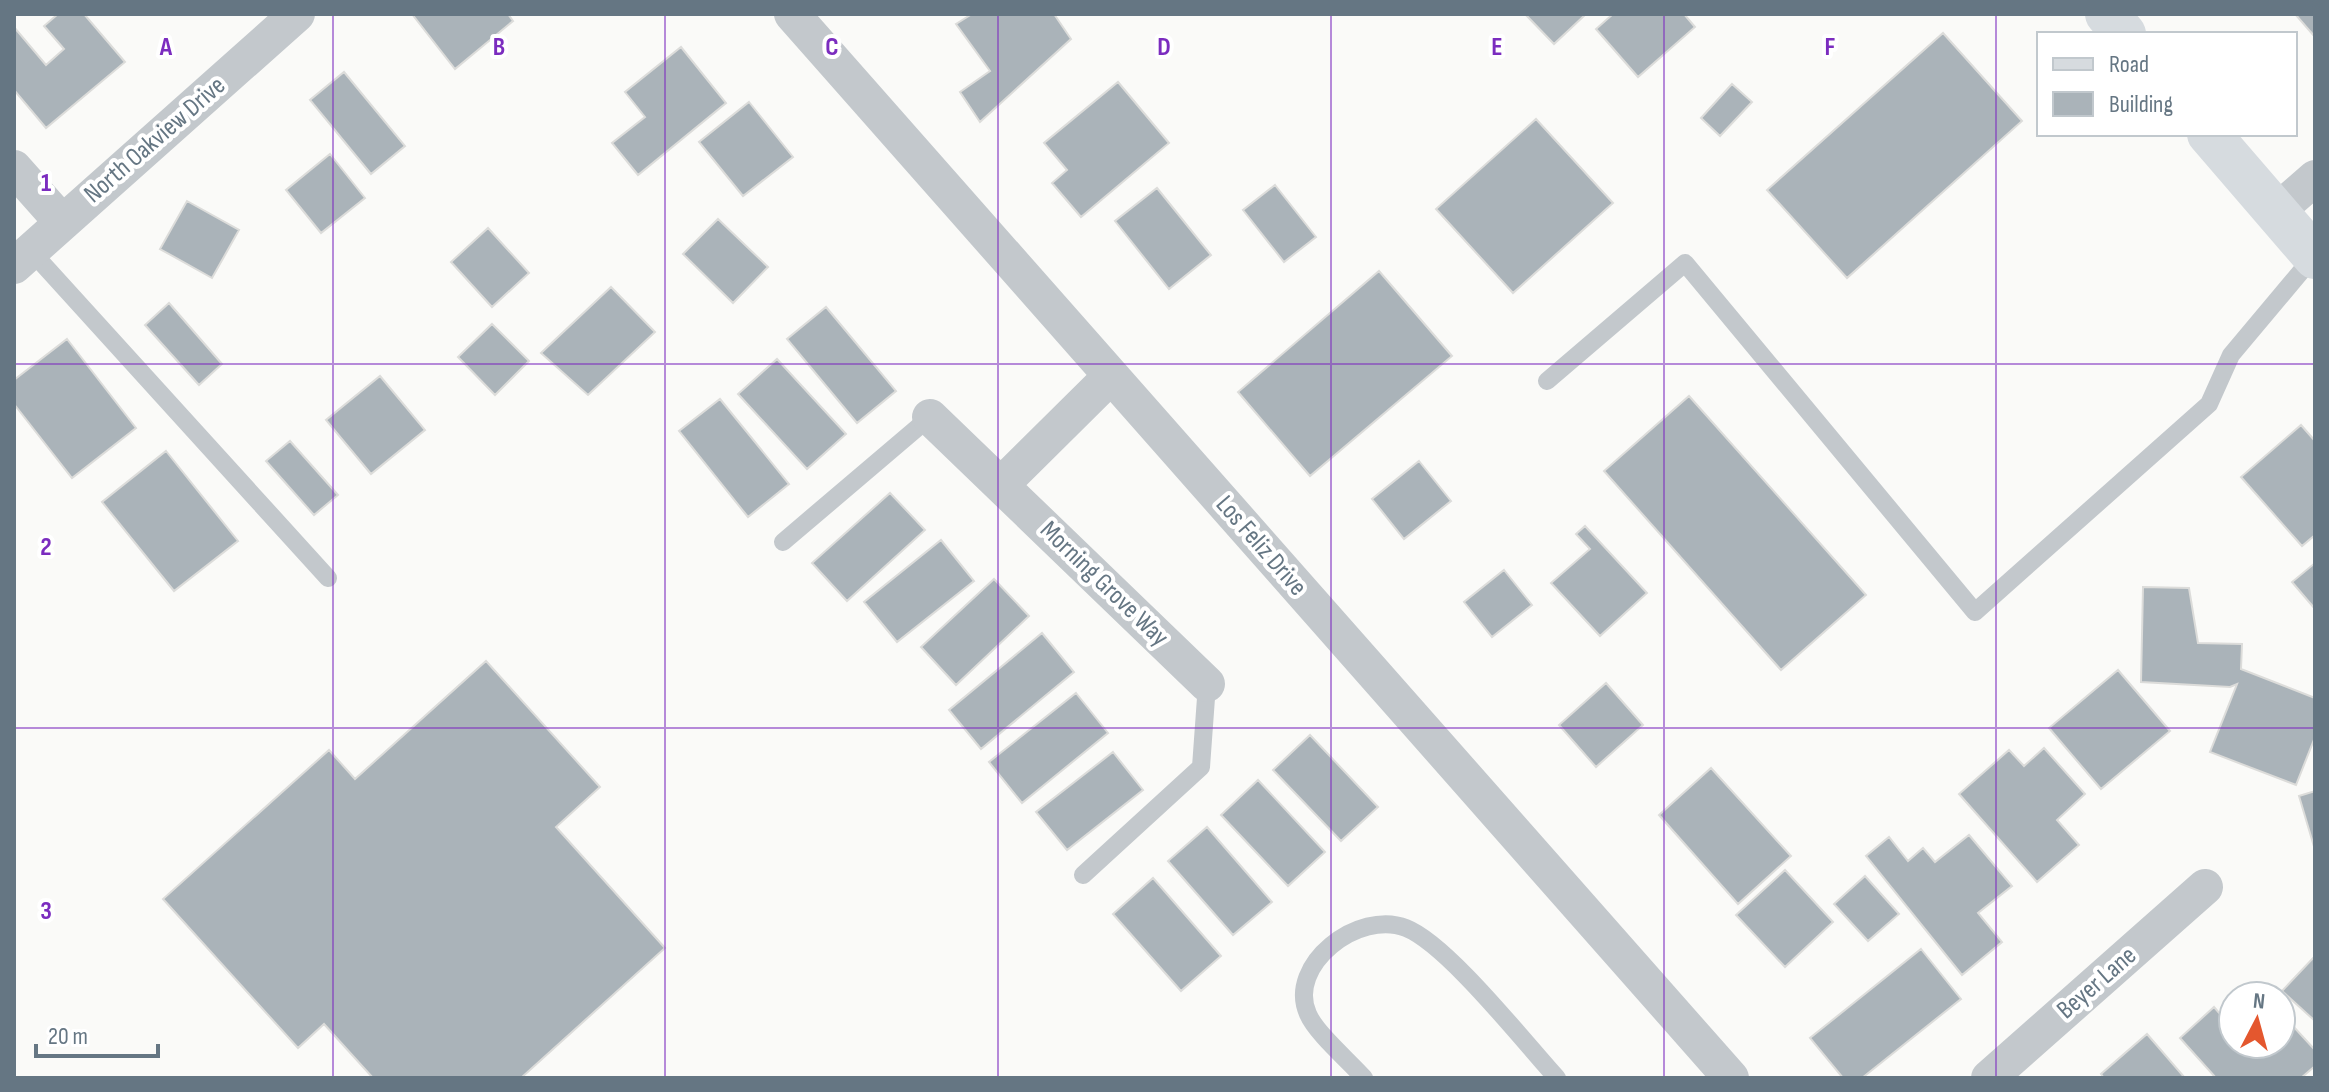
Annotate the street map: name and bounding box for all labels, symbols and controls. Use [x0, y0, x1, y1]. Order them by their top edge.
text: A [159, 32, 173, 63]
text: B [493, 32, 505, 63]
text: C [825, 32, 839, 63]
text: D [1157, 32, 1171, 63]
text: E [1491, 32, 1503, 63]
text: F [1825, 32, 1836, 63]
legend [2037, 32, 2297, 136]
text: Road [2109, 50, 2149, 79]
street label: North Oakview Drive [78, 70, 232, 210]
text: Building [2109, 90, 2173, 119]
text: 1 [41, 168, 51, 199]
street label: Los Feliz Drive [1209, 490, 1313, 602]
street label: Morning Grove Way [1033, 515, 1175, 653]
text: 2 [40, 532, 52, 563]
text: 3 [40, 896, 52, 927]
street label: Beyer Lane [2051, 940, 2143, 1026]
north arrow [2217, 980, 2297, 1060]
text: N [2252, 988, 2266, 1016]
scale bar [36, 1008, 158, 1058]
text: 20 m [48, 1022, 88, 1051]

